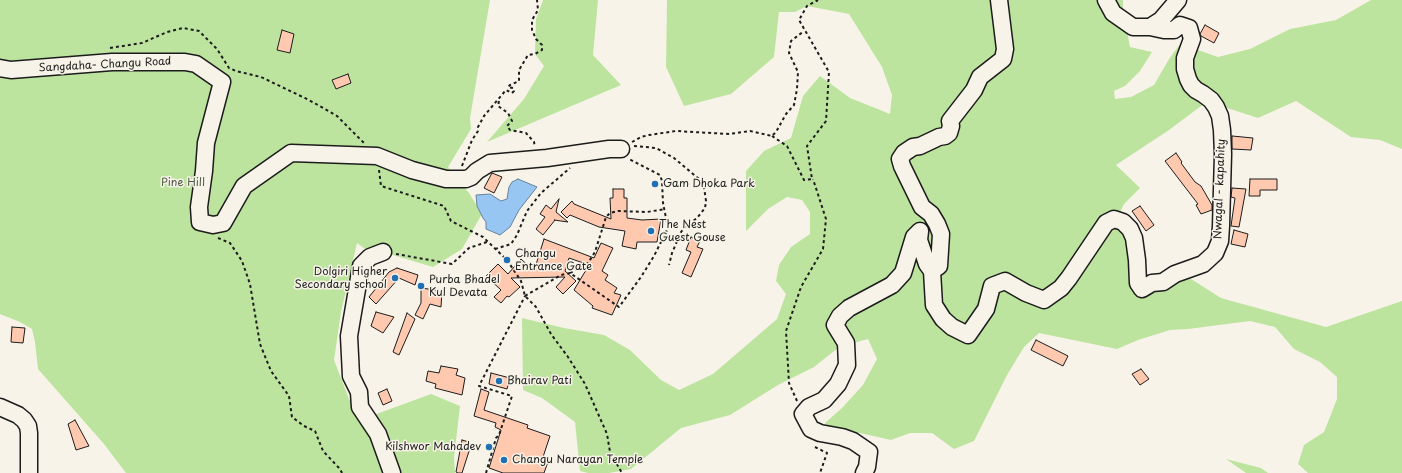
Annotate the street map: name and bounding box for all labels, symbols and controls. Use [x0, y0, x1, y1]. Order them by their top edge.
street label: Sangdaha- Changu Road [38, 55, 172, 75]
street label: Nwagal - kapahity [1212, 139, 1228, 239]
park label: Pine Hill [161, 176, 205, 190]
place label: Gam Dhoka Park [663, 177, 755, 191]
marker: Gam Dhoka Park [650, 179, 660, 189]
place label: The Nest Guest Gouse [659, 218, 726, 244]
marker: The Nest Guest Gouse [646, 226, 656, 236]
place label: Changu Entrance Gate [515, 247, 592, 273]
marker: Changu Entrance Gate [502, 255, 512, 265]
place label: Dolgiri Higher Secondary school [294, 265, 387, 291]
marker: Dolgiri Higher Secondary school [390, 273, 400, 283]
place label: Purba Bhadel Kul Devata [429, 273, 500, 299]
marker: Purba Bhadel Kul Devata [416, 281, 426, 291]
place label: Bhairav Pati [507, 374, 572, 388]
marker: Bhairav Pati [494, 376, 504, 386]
place label: Kilshwor Mahadev [385, 440, 481, 454]
marker: Kilshwor Mahadev [484, 442, 494, 452]
place label: Changu Narayan Temple [512, 453, 643, 467]
marker: Changu Narayan Temple [499, 455, 509, 465]

